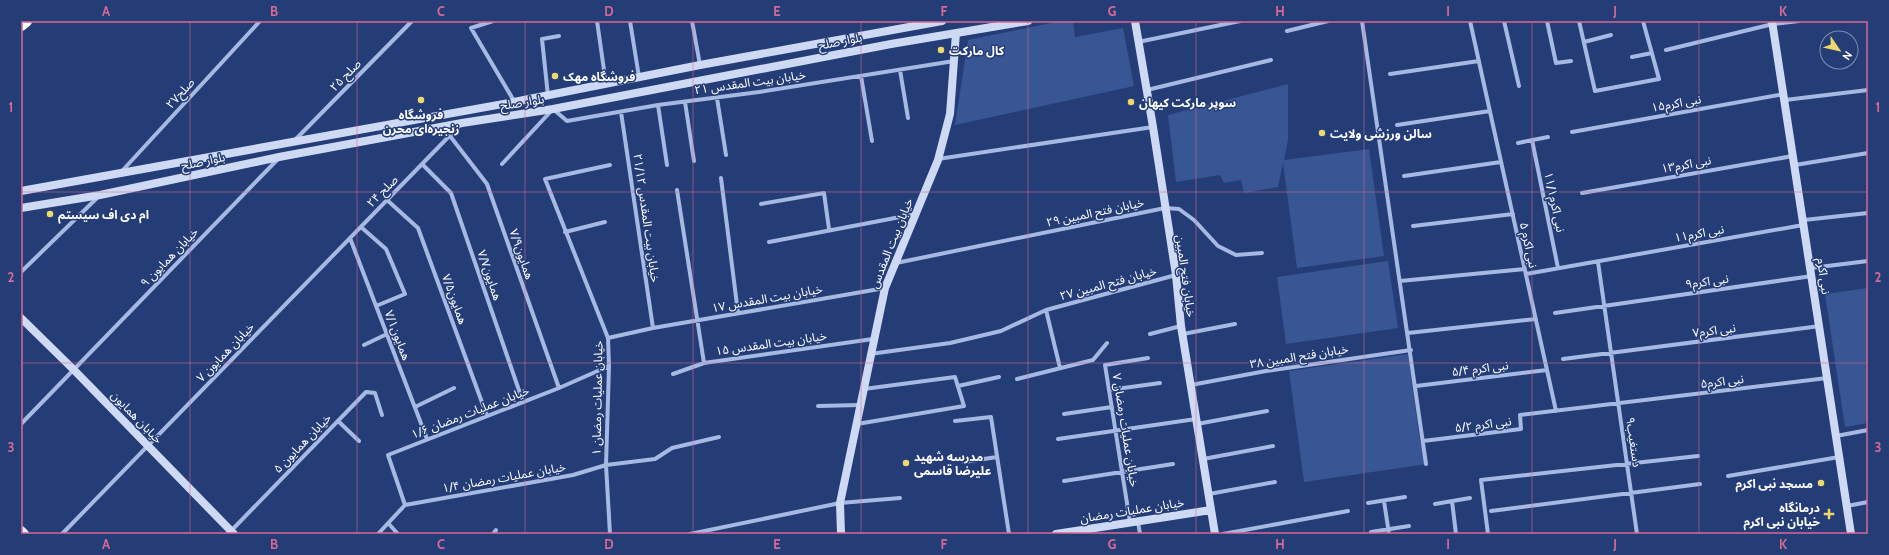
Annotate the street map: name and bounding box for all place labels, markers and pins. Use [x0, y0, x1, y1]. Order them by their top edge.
place label: کال مارکت [949, 43, 1005, 58]
marker: کال مارکت [936, 45, 946, 55]
place label: فروشگاه مهک [563, 69, 635, 84]
marker: فروشگاه مهک [550, 71, 560, 81]
marker: فروشگاه زنجیره‌ای محرن [416, 95, 426, 105]
place label: سوپر مارکت کیهان [1139, 95, 1236, 111]
marker: سوپر مارکت کیهان [1126, 97, 1136, 107]
place label: فروشگاه زنجیره‌ای محرن [383, 107, 459, 136]
place label: سالن ورزشی ولایت [1330, 126, 1432, 141]
marker: سالن ورزشی ولایت [1317, 128, 1327, 138]
place label: ام دی اف سیستم [58, 207, 149, 224]
marker: ام دی اف سیستم [45, 209, 55, 219]
place label: مدرسه شهید علیرضا قاسمی [914, 449, 992, 478]
marker: مدرسه شهید علیرضا قاسمی [901, 458, 911, 468]
place label: مسجد نبی اکرم [1735, 476, 1813, 493]
marker: مسجد نبی اکرم [1816, 478, 1826, 488]
place label: درمانگاه خیابان نبی اکرم [1744, 500, 1820, 531]
marker: درمانگاه خیابان نبی اکرم [1823, 508, 1835, 520]

